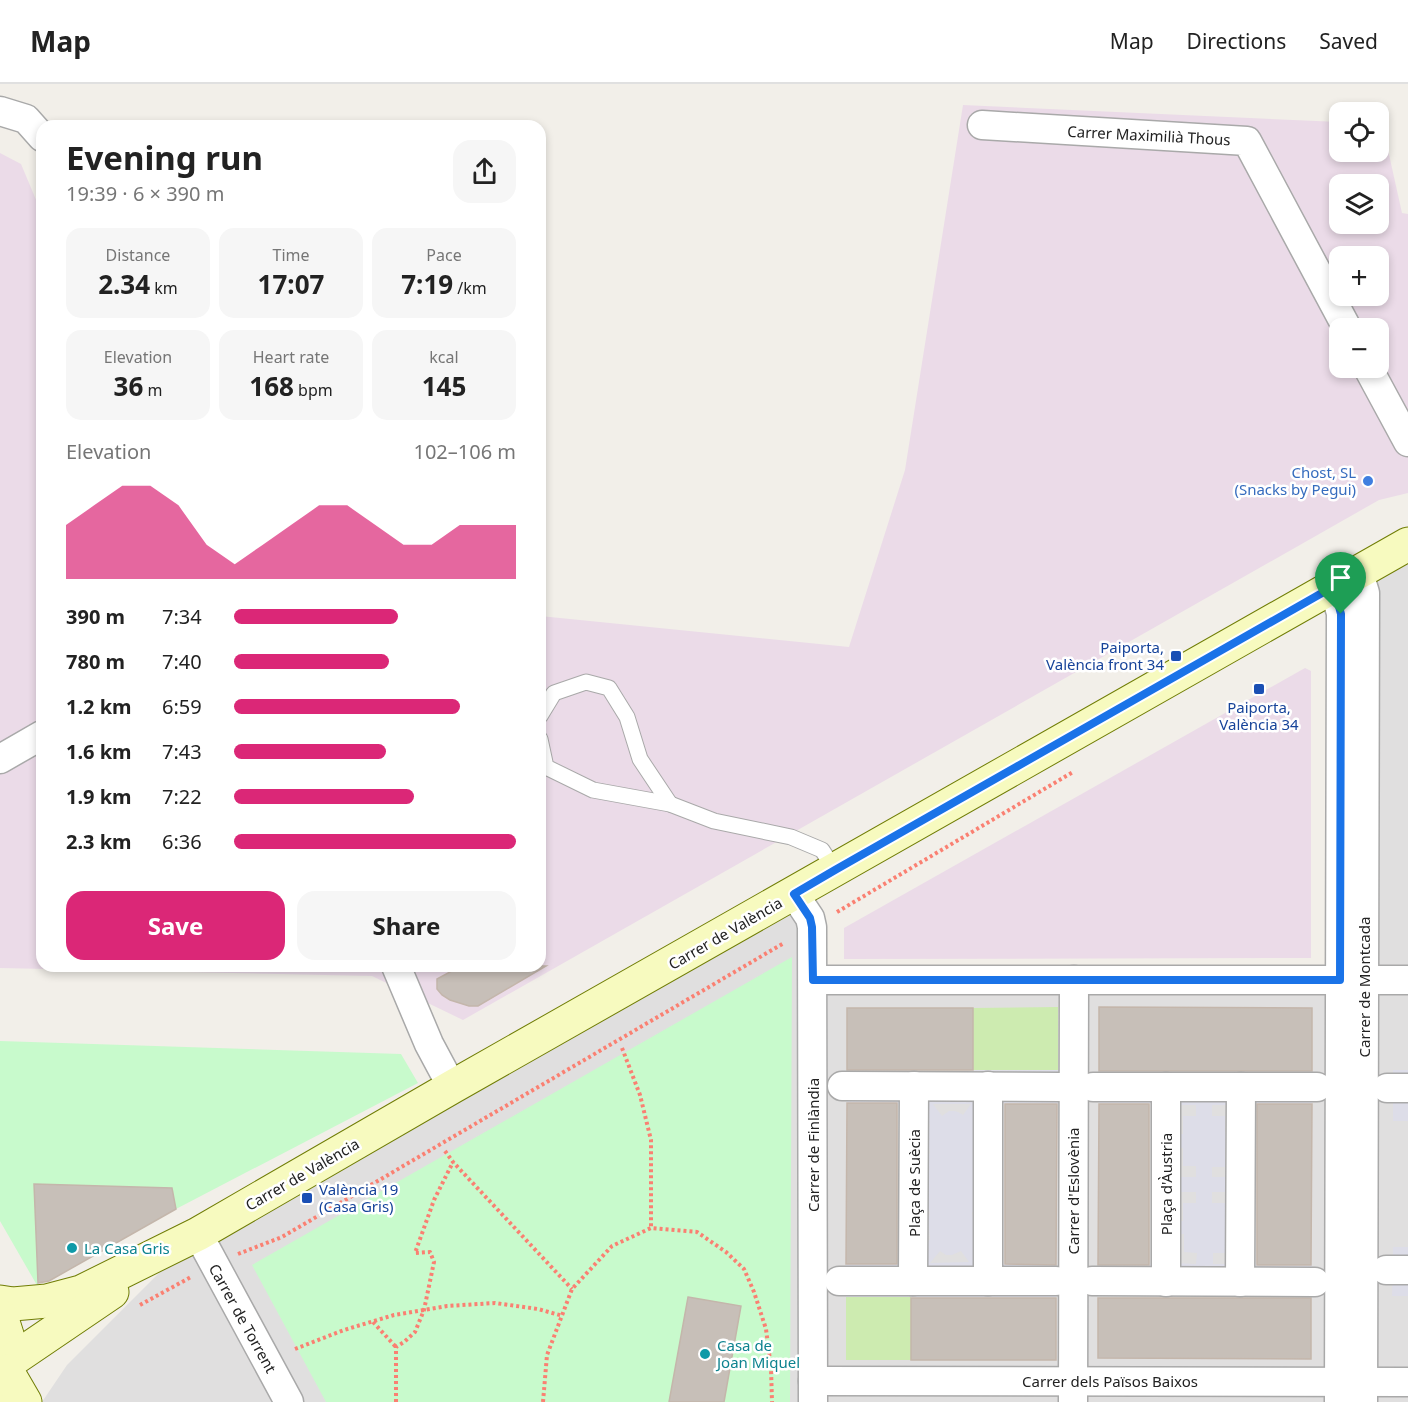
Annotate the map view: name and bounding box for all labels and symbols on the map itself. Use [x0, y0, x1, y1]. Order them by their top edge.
street label: Carrer Maximilià Thous [1067, 121, 1231, 149]
place label: Chost, SL (Snacks by Pegui) [1234, 462, 1356, 499]
marker: Chost, SL (Snacks by Pegui) [1361, 474, 1375, 488]
pin [1315, 552, 1366, 614]
place label: Paiporta, València front 34 [1046, 637, 1164, 674]
marker: Paiporta, València front 34 [1169, 649, 1183, 663]
marker: Paiporta, València 34 [1252, 682, 1266, 696]
place label: Paiporta, València 34 [1219, 697, 1299, 734]
street label: Carrer de València [664, 892, 786, 974]
street label: Carrer de Montcada [1354, 917, 1374, 1057]
street label: Carrer de Finlàndia [803, 1078, 823, 1212]
street label: Carrer d'Eslovènia [1063, 1128, 1083, 1254]
street label: Plaça de Suècia [904, 1129, 924, 1237]
street label: Carrer de València [241, 1133, 363, 1215]
street label: Plaça d'Àustria [1156, 1133, 1176, 1235]
place label: València 19 (Casa Gris) [319, 1179, 398, 1216]
marker: València 19 (Casa Gris) [300, 1191, 314, 1205]
place label: La Casa Gris [84, 1238, 170, 1258]
marker: La Casa Gris [65, 1241, 79, 1255]
street label: Carrer de Torrent [205, 1260, 282, 1377]
place label: Casa de Joan Miquel [715, 1335, 800, 1372]
marker: Casa de Joan Miquel [698, 1347, 712, 1361]
street label: Carrer dels Països Baixos [1022, 1371, 1198, 1391]

